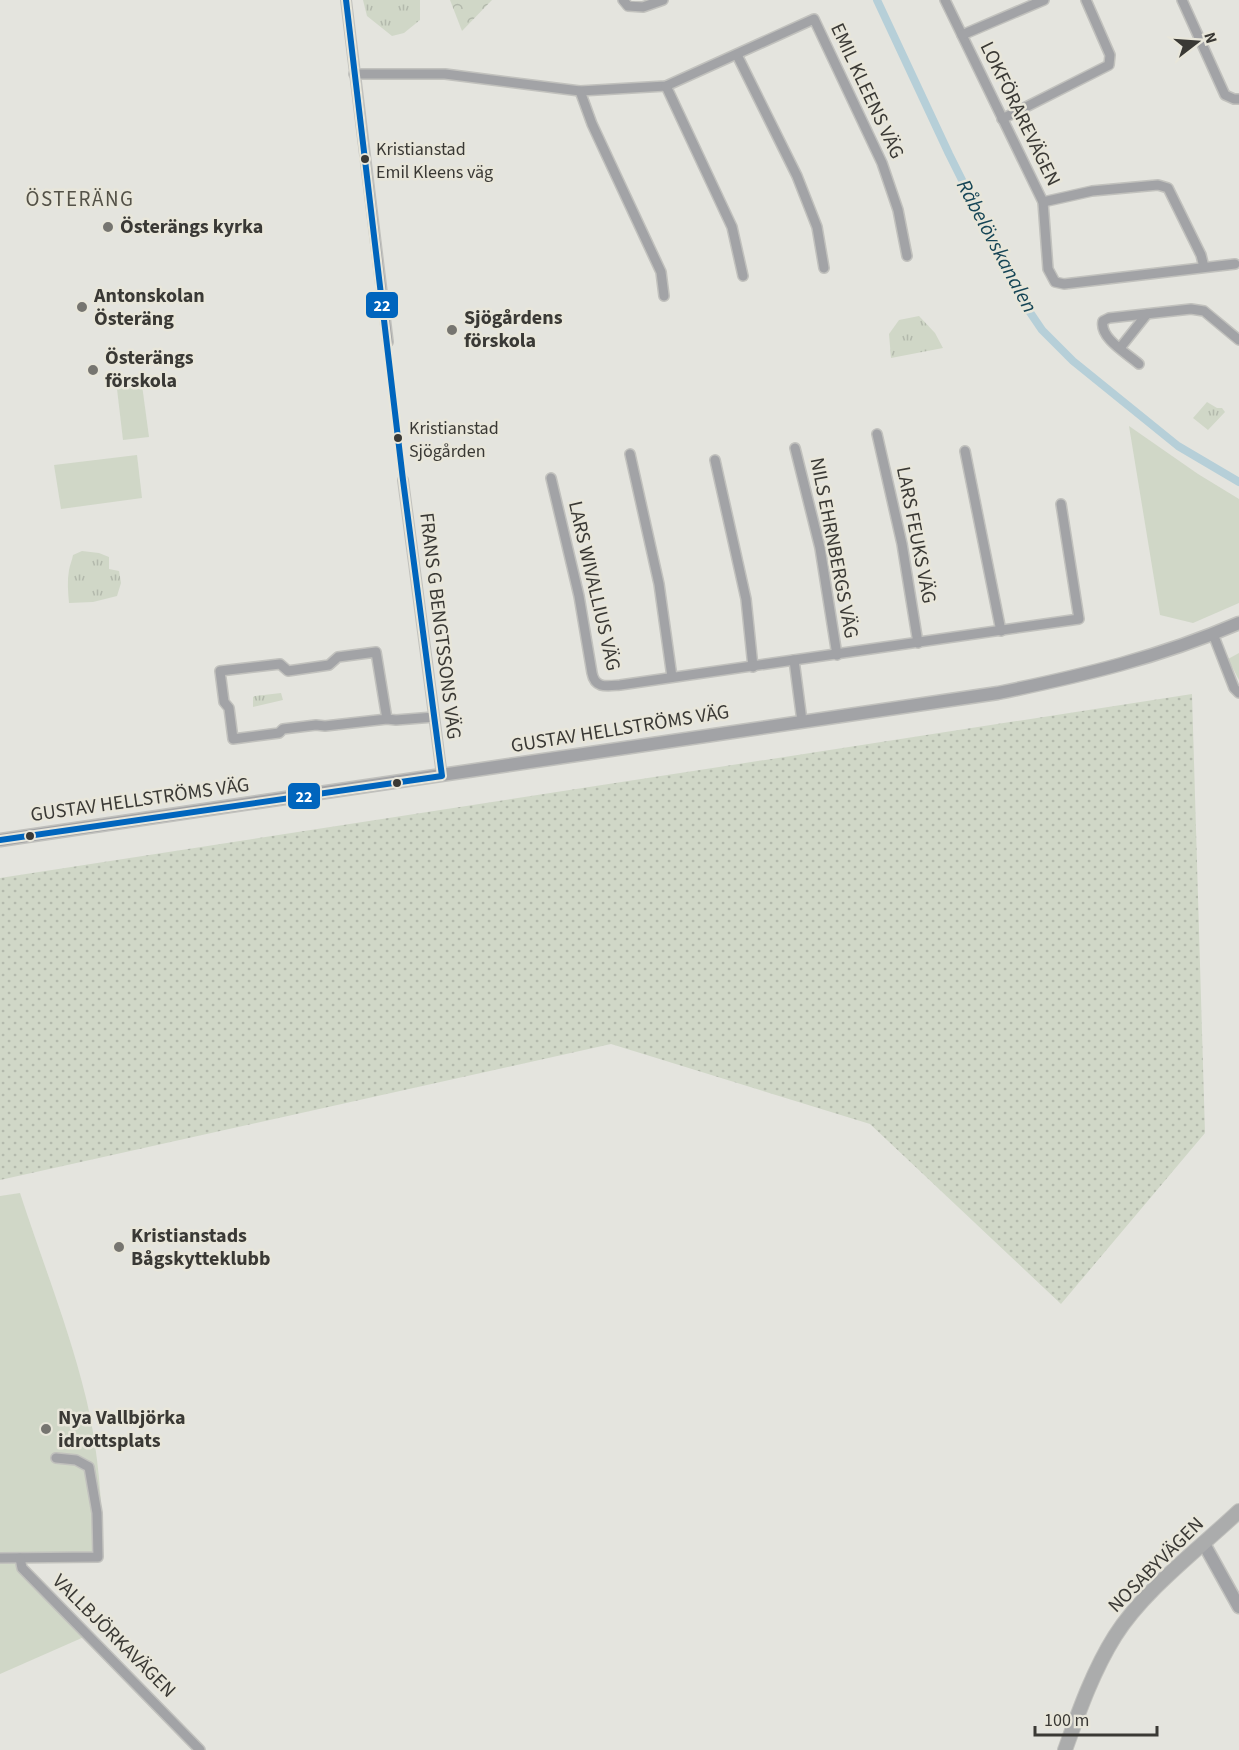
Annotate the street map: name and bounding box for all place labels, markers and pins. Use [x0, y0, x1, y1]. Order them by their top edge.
place label: Kristianstad Emil Kleens väg [376, 137, 493, 185]
marker: Kristianstad Emil Kleens väg [359, 153, 371, 165]
place label: Österängs kyrka [120, 213, 263, 241]
marker: Österängs kyrka [101, 220, 115, 234]
place label: Antonskolan Österäng [93, 282, 205, 333]
marker: Antonskolan Österäng [75, 300, 89, 314]
place label: Sjögårdens förskola [464, 304, 563, 355]
marker: Sjögårdens förskola [445, 323, 459, 337]
place label: Österängs förskola [105, 344, 194, 395]
marker: Österängs förskola [86, 363, 100, 377]
place label: Kristianstad Sjögården [409, 416, 499, 464]
marker: Kristianstad Sjögården [392, 432, 404, 444]
unlabelled marker [391, 777, 403, 789]
unlabelled marker [24, 830, 36, 842]
place label: Kristianstads Bågskytteklubb [131, 1222, 270, 1273]
marker: Kristianstads Bågskytteklubb [112, 1240, 126, 1254]
place label: Nya Vallbjörka idrottsplats [58, 1404, 186, 1455]
marker: Nya Vallbjörka idrottsplats [39, 1422, 53, 1436]

